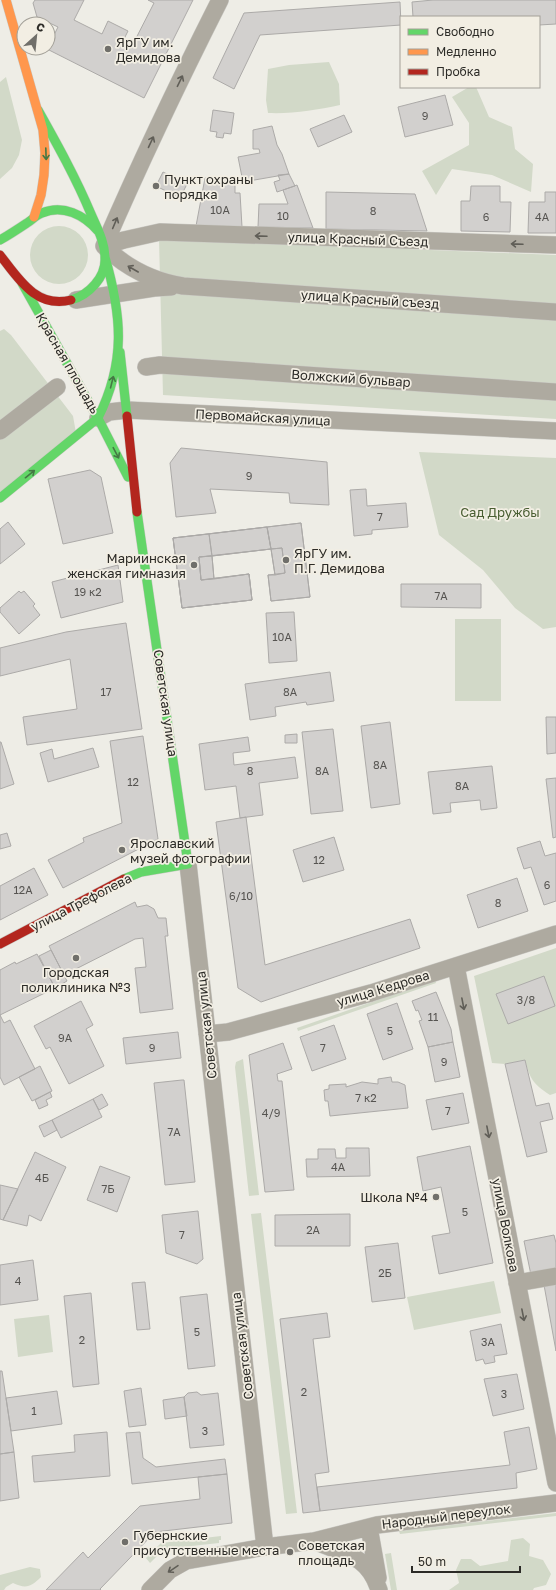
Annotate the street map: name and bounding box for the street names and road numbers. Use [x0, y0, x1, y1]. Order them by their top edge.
street label: улица Красный Съезд [287, 229, 429, 249]
street label: улица Красный съезд [300, 286, 440, 312]
street label: Красная площадь [33, 310, 103, 416]
street label: Волжский бульвар [291, 366, 411, 390]
street label: Первомайская улица [195, 405, 331, 429]
street label: Советская улица [151, 648, 181, 758]
street label: улица Трефолева [28, 870, 134, 934]
street label: улица Кедрова [335, 966, 431, 1010]
street label: Советская улица [192, 970, 220, 1080]
street label: улица Волкова [489, 1177, 523, 1273]
street label: Советская улица [227, 1291, 257, 1401]
street label: Народный переулок [381, 1500, 512, 1532]

